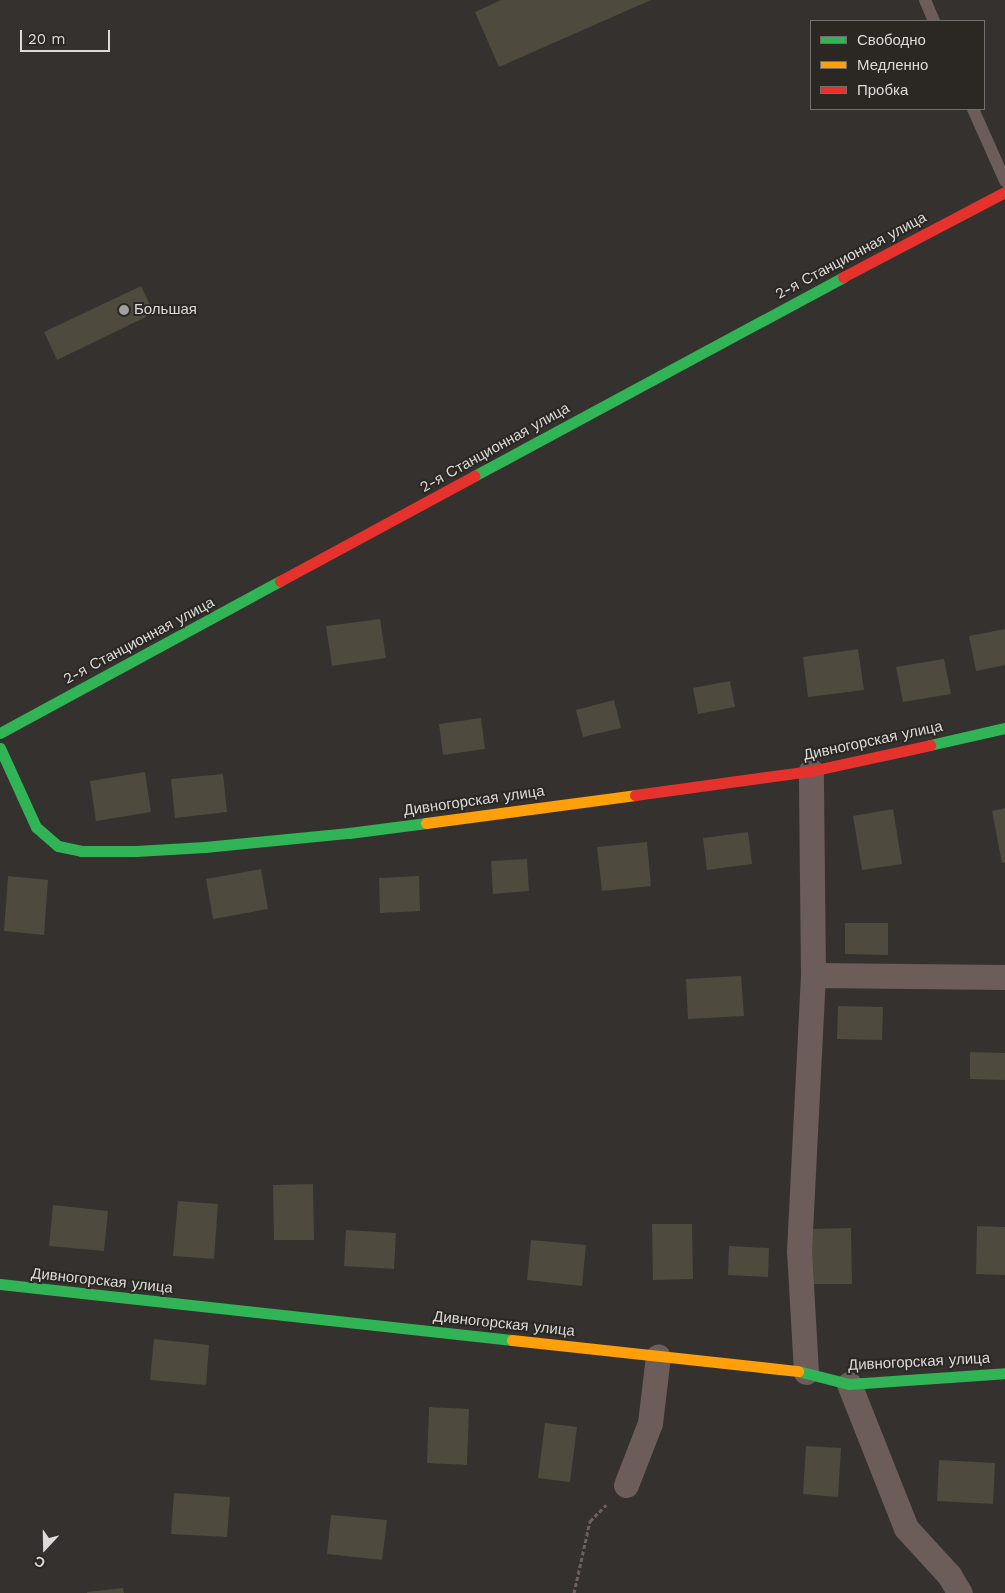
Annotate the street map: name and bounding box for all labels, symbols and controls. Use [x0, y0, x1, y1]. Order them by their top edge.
scale bar [22, 20, 112, 52]
legend [810, 20, 985, 110]
text: 20 m [28, 30, 66, 48]
text: Свободно [857, 31, 926, 49]
text: Медленно [857, 56, 928, 74]
text: Пробка [857, 81, 908, 99]
street label: 2-я Станционная улица [773, 209, 929, 303]
place label: Большая [134, 301, 197, 319]
marker: Большая [118, 304, 130, 316]
street label: 2-я Станционная улица [417, 399, 573, 497]
street label: 2-я Станционная улица [61, 594, 217, 688]
street label: Дивногорская улица [802, 717, 944, 765]
street label: Дивногорская улица [402, 782, 546, 820]
street label: Дивногорская улица [30, 1265, 174, 1297]
street label: Дивногорская улица [432, 1308, 576, 1340]
street label: Дивногорская улица [848, 1349, 990, 1375]
north arrow [20, 1523, 70, 1573]
text: С [32, 1553, 47, 1571]

